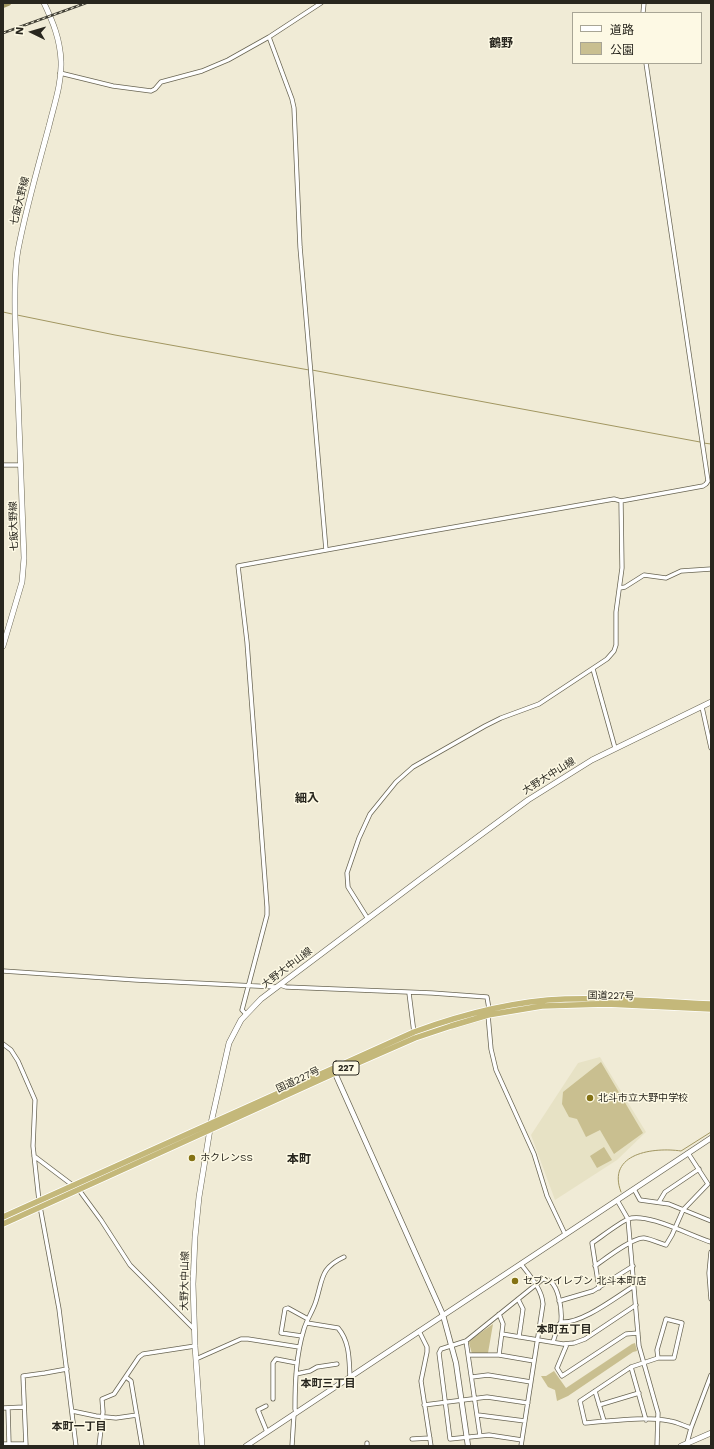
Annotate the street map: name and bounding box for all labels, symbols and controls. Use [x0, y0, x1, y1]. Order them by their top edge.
north arrow [12, 12, 52, 52]
legend [572, 12, 702, 64]
text: 道路 [610, 23, 634, 37]
text: N [13, 26, 26, 36]
district label: 鶴野 [489, 36, 513, 50]
text: 公園 [610, 43, 634, 57]
street label: 七飯大野線 [8, 175, 32, 227]
street label: 七飯大野線 [7, 501, 21, 551]
street label: 大野大中山線 [520, 755, 578, 797]
district label: 細入 [295, 791, 319, 805]
street label: 大野大中山線 [259, 945, 315, 991]
street label: 国道227号 [587, 990, 635, 1002]
road number: 227 [333, 1061, 359, 1075]
street label: 国道227号 [274, 1065, 322, 1095]
place label: 北斗市立大野中学校 [598, 1092, 688, 1104]
marker: 北斗市立大野中学校 [585, 1093, 595, 1103]
place label: ホクレンSS [200, 1152, 253, 1164]
district label: 本町 [287, 1152, 311, 1166]
marker: ホクレンSS [187, 1153, 197, 1163]
street label: 大野大中山線 [178, 1251, 192, 1311]
place label: セブンイレブン 北斗本町店 [523, 1275, 646, 1287]
marker: セブンイレブン 北斗本町店 [510, 1276, 520, 1286]
district label: 本町五丁目 [537, 1323, 591, 1337]
district label: 本町三丁目 [301, 1377, 355, 1391]
district label: 本町一丁目 [52, 1420, 106, 1434]

